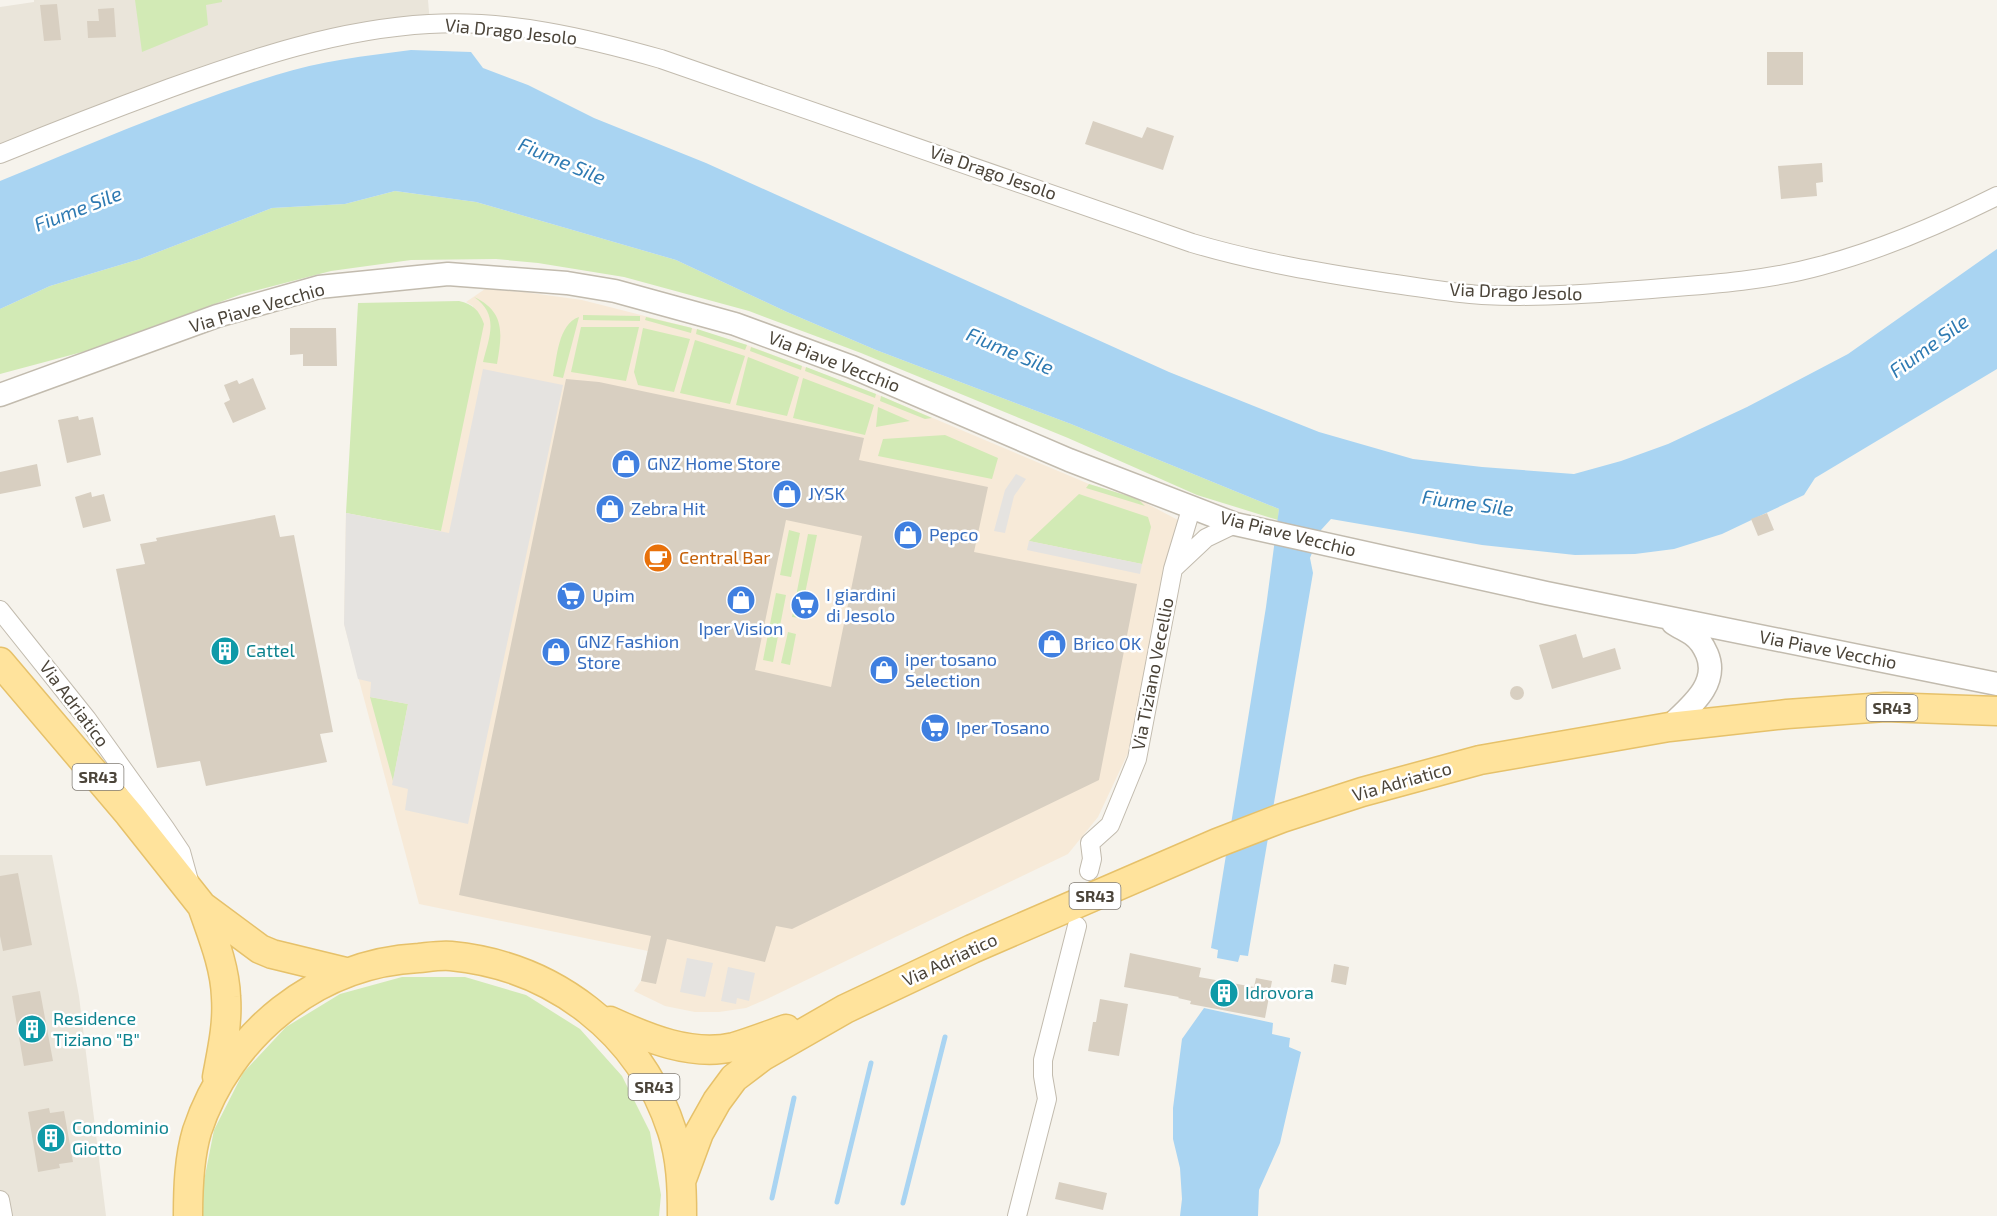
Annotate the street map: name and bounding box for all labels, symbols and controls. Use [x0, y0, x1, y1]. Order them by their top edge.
street label: Via Drago Jesolo [444, 13, 578, 49]
water label: Fiume Sile [515, 131, 610, 189]
street label: Via Drago Jesolo [927, 140, 1060, 204]
water label: Fiume Sile [30, 180, 125, 236]
street label: Via Piave Vecchio [187, 277, 327, 337]
street label: Via Drago Jesolo [1449, 278, 1583, 304]
water label: Fiume Sile [1884, 308, 1973, 382]
water label: Fiume Sile [963, 321, 1058, 379]
street label: Via Piave Vecchio [765, 326, 903, 396]
shop icon: GNZ Home Store [610, 448, 642, 480]
place label: GNZ Home Store [647, 452, 781, 474]
shop icon: JYSK [771, 478, 803, 510]
place label: JYSK [808, 482, 845, 504]
water label: Fiume Sile [1421, 484, 1516, 520]
shop icon: Zebra Hit [594, 493, 626, 525]
place label: Zebra Hit [631, 497, 706, 519]
street label: Via Piave Vecchio [1218, 505, 1359, 561]
shop icon: Pepco [892, 519, 924, 551]
place label: Pepco [929, 523, 979, 545]
cafe icon: Central Bar [642, 542, 674, 574]
place label: Central Bar [679, 546, 771, 568]
supermarket icon: Upim [555, 580, 587, 612]
place label: I giardini di Jesolo [826, 583, 896, 626]
place label: Upim [592, 584, 635, 606]
shop icon: Iper Vision [725, 584, 757, 616]
supermarket icon: I giardini di Jesolo [789, 589, 821, 621]
street label: Via Tiziano Vecellio [1126, 595, 1178, 752]
place label: Iper Vision [699, 617, 783, 639]
street label: Via Piave Vecchio [1758, 625, 1899, 673]
shop icon: Brico OK [1036, 628, 1068, 660]
place label: GNZ Fashion Store [577, 630, 679, 673]
place label: Brico OK [1073, 632, 1142, 654]
building icon: Cattel [209, 635, 241, 667]
shop icon: GNZ Fashion Store [540, 636, 572, 668]
place label: Cattel [246, 639, 296, 661]
place label: iper tosano Selection [905, 648, 997, 691]
shop icon: iper tosano Selection [868, 654, 900, 686]
street label: Via Adriatico [35, 656, 114, 751]
road number: SR43 [1866, 695, 1918, 721]
supermarket icon: Iper Tosano [919, 712, 951, 744]
place label: Iper Tosano [956, 716, 1050, 738]
street label: Via Adriatico [1350, 756, 1454, 806]
road number: SR43 [72, 764, 124, 790]
road number: SR43 [1070, 883, 1120, 909]
street label: Via Adriatico [899, 928, 1001, 991]
building icon: Idrovora [1208, 977, 1240, 1009]
place label: Idrovora [1245, 981, 1314, 1003]
place label: Residence Tiziano "B" [53, 1007, 140, 1050]
building icon: Residence Tiziano "B" [16, 1013, 48, 1045]
road number: SR43 [628, 1074, 680, 1100]
place label: Condominio Giotto [72, 1116, 169, 1159]
building icon: Condominio Giotto [35, 1122, 67, 1154]

